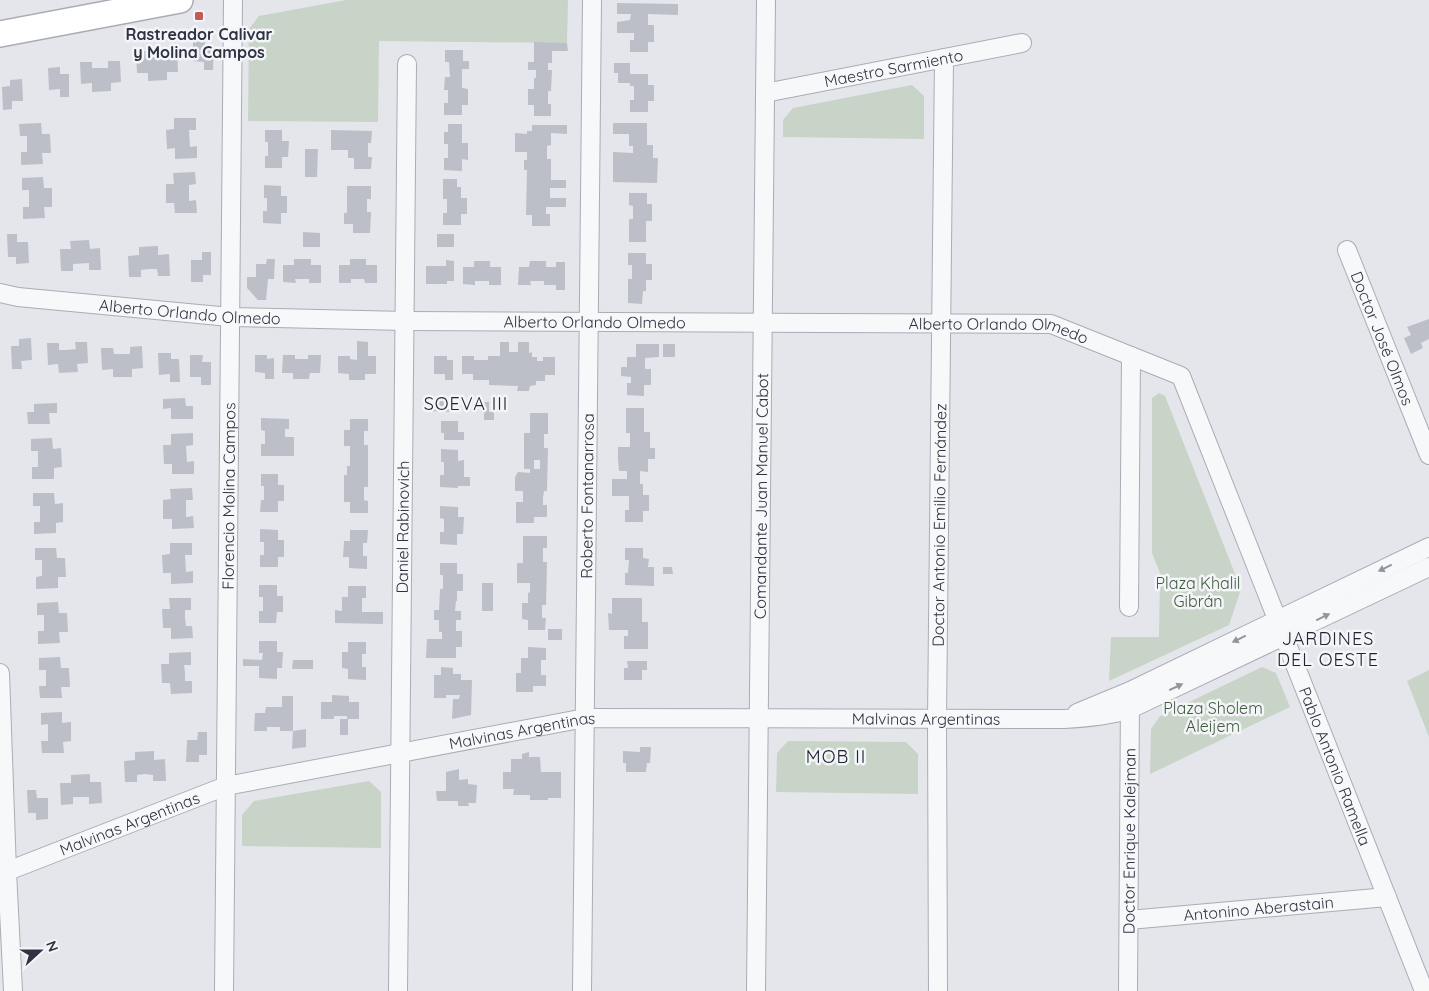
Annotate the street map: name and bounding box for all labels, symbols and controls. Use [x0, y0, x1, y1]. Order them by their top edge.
marker: Rastreador Calivar y Molina Campos [193, 10, 205, 22]
place label: Rastreador Calivar y Molina Campos [125, 24, 273, 62]
street label: Maestro Sarmiento [822, 45, 965, 91]
street label: Doctor José Olmos [1347, 268, 1418, 408]
street label: Alberto Orlando Olmedo [98, 295, 281, 328]
street label: Alberto Orlando Olmedo [503, 311, 686, 332]
street label: Alberto Orlando Olmedo [908, 313, 1092, 348]
street label: Comandante Juan Manuel Cabot [750, 373, 772, 619]
district label: SOEVA III [424, 392, 508, 415]
street label: Florencio Molina Campos [218, 402, 239, 590]
street label: Doctor Antonio Emilio Fernández [928, 403, 950, 647]
street label: Roberto Fontanarrosa [576, 413, 598, 579]
street label: Daniel Rabinovich [392, 461, 413, 594]
one-way arrow [1378, 564, 1392, 572]
park label: Plaza Khalil Gibrán [1155, 573, 1241, 611]
one-way arrow [1316, 613, 1330, 621]
district label: JARDINES DEL OESTE [1277, 627, 1379, 671]
one-way arrow [1232, 635, 1246, 643]
one-way arrow [1169, 683, 1183, 691]
street label: Pablo Antonio Ramella [1295, 684, 1376, 848]
park label: Plaza Sholem Aleijem [1163, 698, 1263, 736]
street label: Malvinas Argentinas [447, 708, 595, 754]
street label: Malvinas Argentinas [852, 709, 1000, 729]
district label: MOB II [806, 745, 866, 768]
street label: Doctor Enrique Kalejman [1118, 748, 1140, 934]
street label: Malvinas Argentinas [57, 787, 202, 860]
street label: Antonino Aberastain [1183, 892, 1334, 925]
north arrow [15, 926, 65, 976]
text: N [42, 938, 62, 954]

